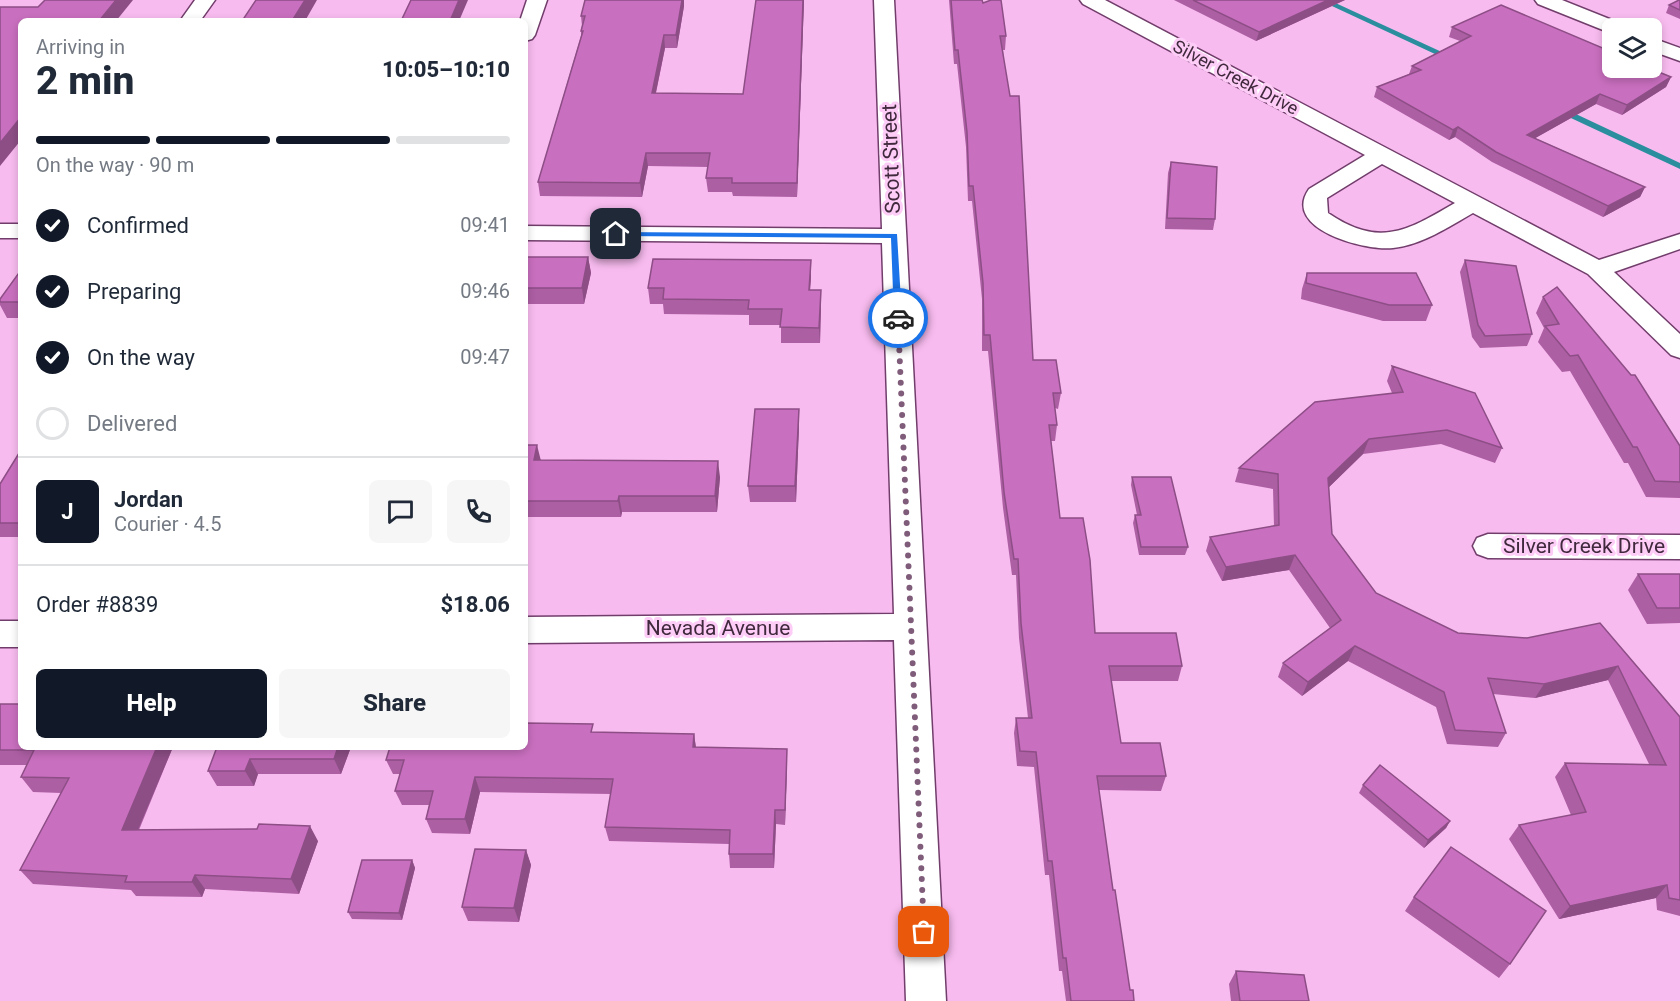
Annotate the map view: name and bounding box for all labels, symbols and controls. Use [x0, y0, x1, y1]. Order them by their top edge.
map controls [1602, 18, 1662, 78]
button: layers [1602, 18, 1662, 78]
text: Arriving in [36, 35, 125, 59]
street label: Silver Creek Drive [1170, 35, 1302, 119]
text: 10:05–10:10 [382, 57, 510, 82]
text: 2 min [36, 58, 134, 104]
street label: Scott Street [877, 104, 905, 214]
text: On the way · 90 m [36, 153, 194, 177]
pin [590, 208, 641, 259]
icon: check [36, 209, 69, 242]
text: Confirmed [87, 213, 189, 238]
text: 09:41 [460, 213, 510, 237]
icon: home [599, 217, 632, 250]
icon: check [36, 275, 69, 308]
text: Preparing [87, 279, 181, 304]
text: 09:46 [460, 279, 510, 303]
courier [868, 288, 928, 348]
icon: car [882, 302, 915, 335]
icon: check [36, 341, 69, 374]
text: On the way [87, 345, 195, 370]
text: 09:47 [460, 345, 510, 369]
text: Delivered [87, 411, 177, 436]
button: chat [369, 480, 432, 543]
button: phone [447, 480, 510, 543]
text: Jordan [114, 487, 183, 512]
text: J [61, 499, 74, 524]
text: Courier · 4.5 [114, 512, 221, 536]
street label: Silver Creek Drive [1503, 534, 1665, 558]
text: Order #8839 [36, 592, 158, 617]
text: $18.06 [441, 592, 510, 617]
street label: Nevada Avenue [646, 616, 790, 640]
button: Help [36, 669, 267, 738]
button: Share [279, 669, 510, 738]
pin [898, 906, 949, 957]
icon: bag [907, 915, 940, 948]

